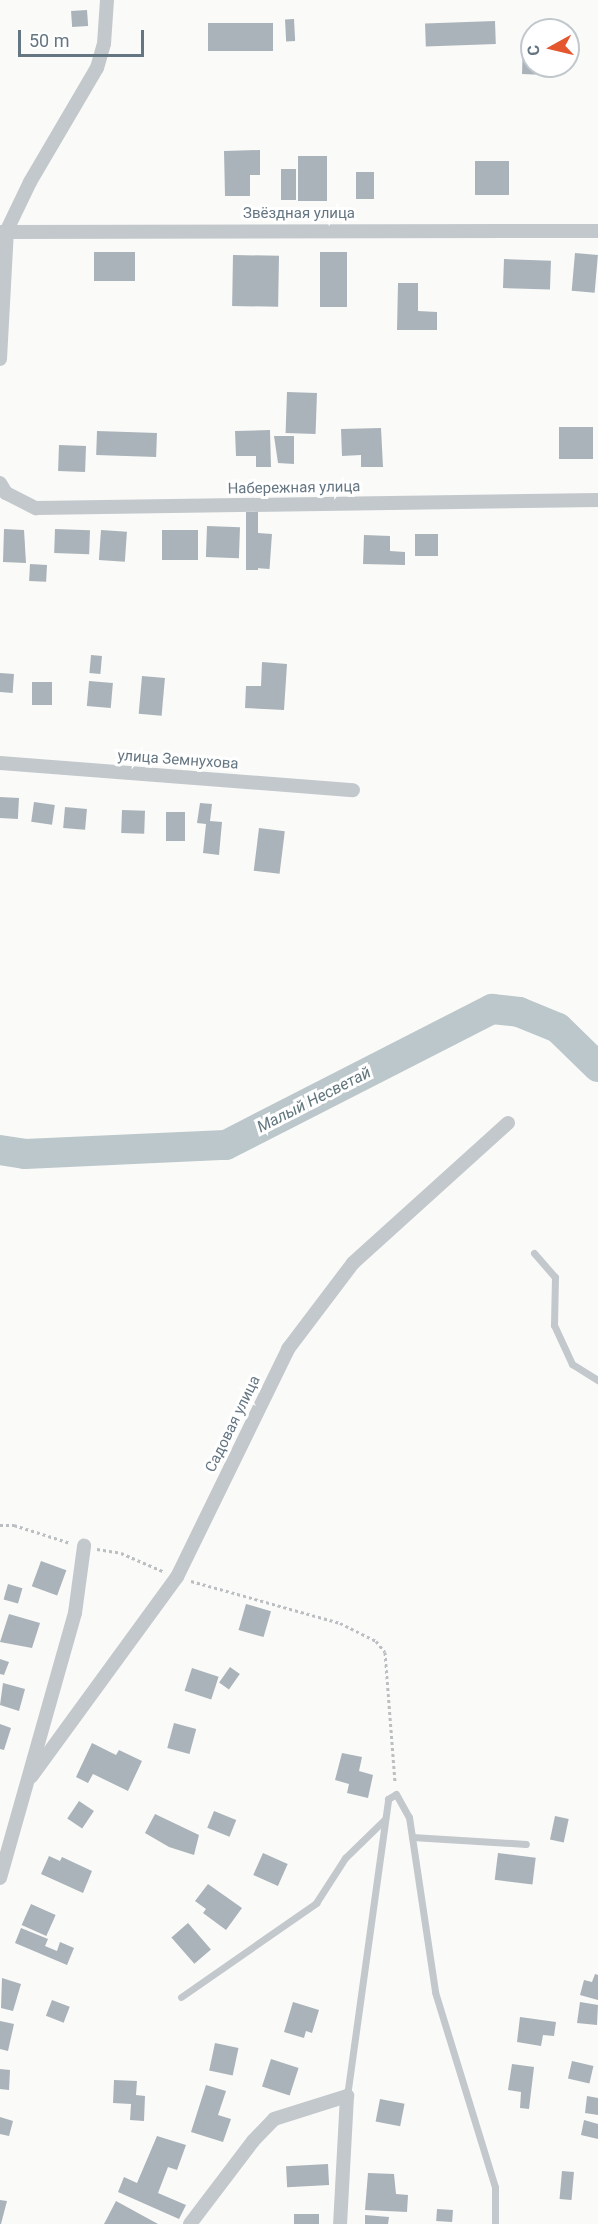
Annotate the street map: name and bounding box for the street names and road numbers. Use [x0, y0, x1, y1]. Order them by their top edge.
street label: Звёздная улица [243, 205, 355, 223]
street label: Набережная улица [227, 478, 361, 498]
street label: улица Земнухова [117, 747, 239, 773]
street label: Садовая улица [202, 1373, 264, 1475]

